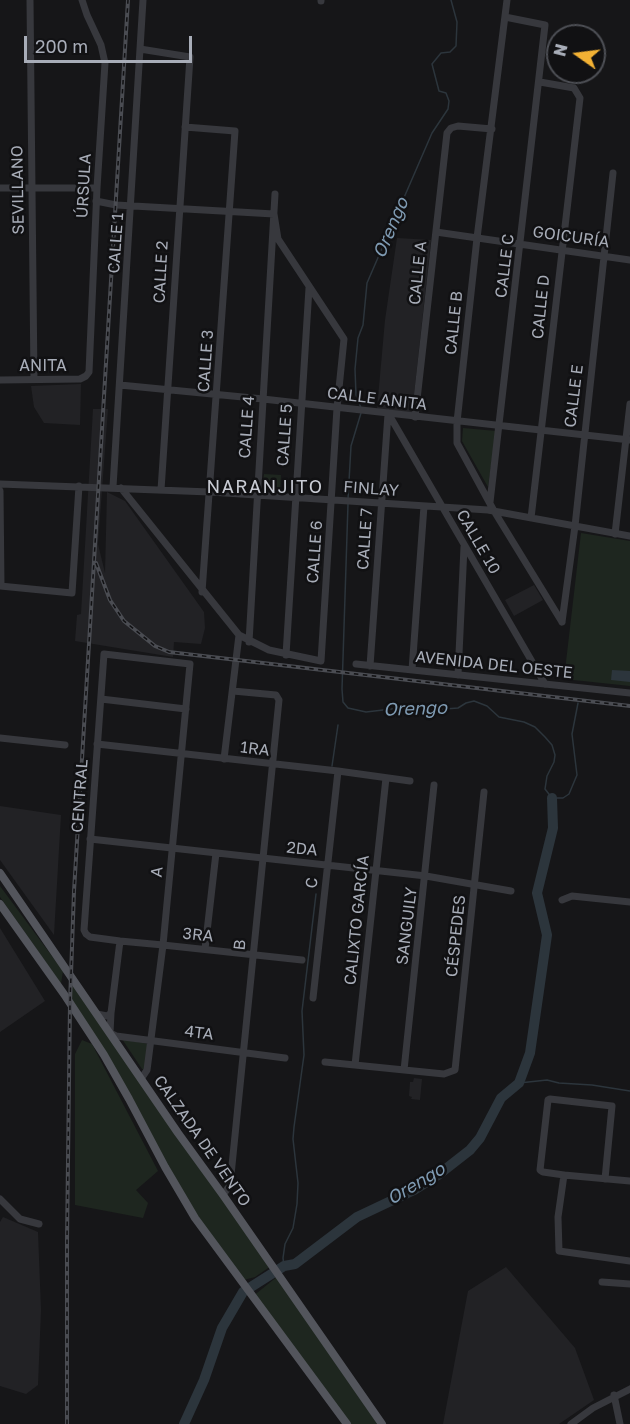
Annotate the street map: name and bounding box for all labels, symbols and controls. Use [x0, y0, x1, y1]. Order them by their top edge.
scale bar [27, 24, 195, 62]
north arrow [546, 24, 606, 84]
text: 200 m [35, 35, 88, 57]
text: N [549, 42, 572, 58]
street label: SEVILLANO [8, 145, 28, 235]
street label: ÚRSULA [73, 153, 95, 219]
water label: Orengo [369, 195, 413, 261]
street label: CALLE 1 [104, 212, 128, 274]
street label: GOICURÍA [531, 222, 611, 252]
street label: CALLE C [492, 233, 518, 299]
street label: CALLE 2 [150, 240, 172, 304]
street label: CALLE A [405, 240, 431, 306]
street label: CALLE D [528, 274, 554, 340]
street label: CALLE B [441, 290, 467, 356]
street label: CALLE 3 [194, 329, 218, 393]
street label: ANITA [19, 356, 67, 376]
street label: CALLE E [561, 364, 587, 428]
street label: CALLE ANITA [326, 383, 428, 415]
street label: CALLE 4 [235, 395, 259, 459]
street label: CALLE 5 [273, 403, 297, 467]
district label: NARANJITO [207, 476, 323, 498]
street label: FINLAY [343, 477, 399, 501]
street label: CALLE 10 [452, 506, 504, 578]
street label: CALLE 7 [353, 508, 377, 570]
street label: CALLE 6 [303, 520, 327, 584]
street label: AVENIDA DEL OESTE [414, 647, 574, 683]
water label: Orengo [383, 697, 447, 721]
street label: 1RA [239, 738, 271, 760]
street label: CENTRAL [68, 759, 92, 833]
street label: 2DA [286, 838, 318, 860]
street label: CALIXTO GARCÍA [341, 854, 373, 986]
street label: A [147, 866, 167, 878]
street label: C [302, 876, 322, 890]
street label: SANGUILY [393, 886, 421, 966]
street label: CÉSPEDES [442, 894, 470, 978]
street label: 3RA [182, 924, 214, 946]
street label: B [230, 939, 250, 951]
street label: 4TA [183, 1022, 215, 1044]
street label: CALZADA DE VENTO [149, 1072, 255, 1210]
water label: Orengo [383, 1158, 449, 1210]

